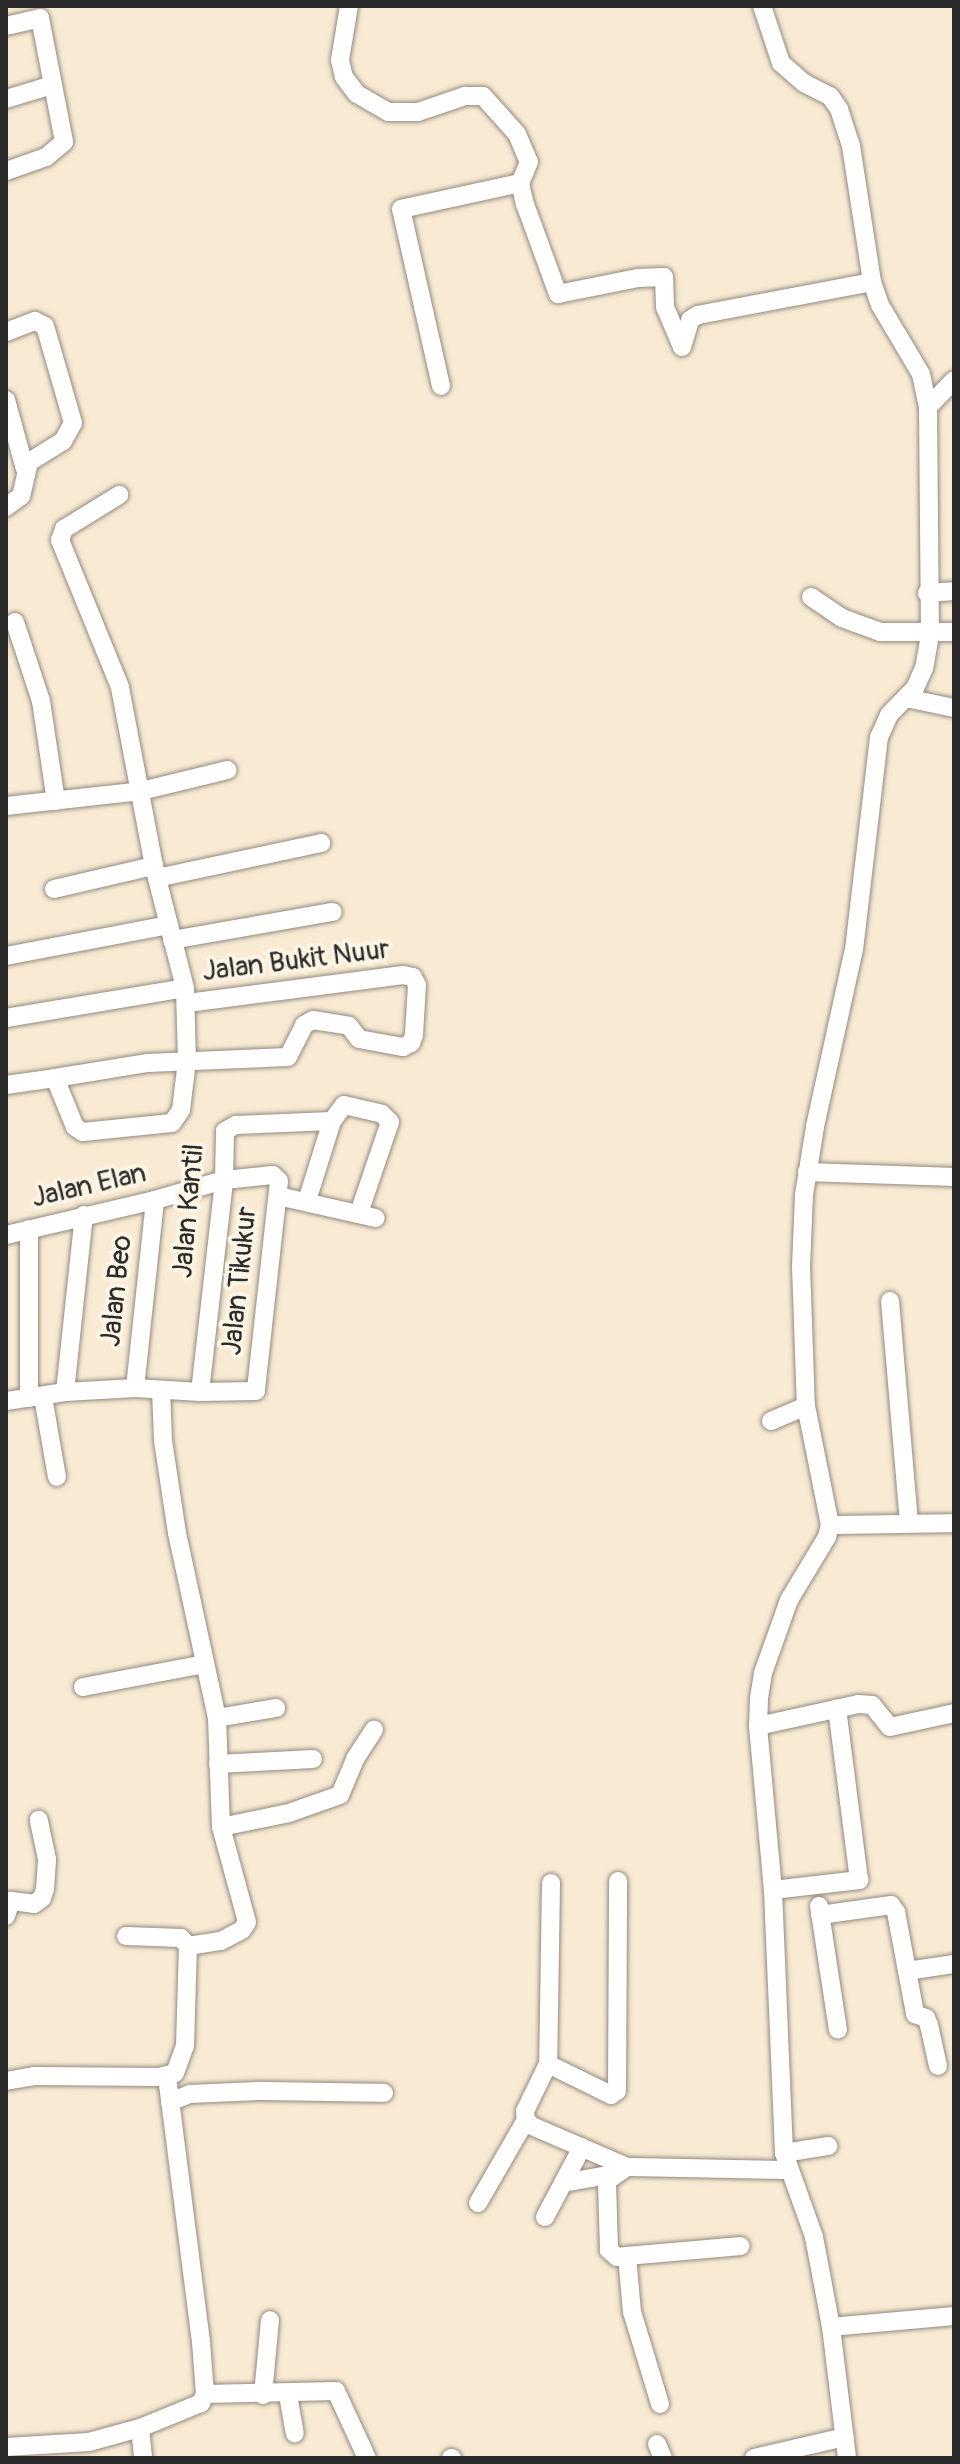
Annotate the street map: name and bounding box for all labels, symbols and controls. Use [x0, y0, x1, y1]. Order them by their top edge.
street label: Jalan Bukit Nuur [201, 933, 391, 989]
street label: Jalan Kantil [166, 1142, 212, 1280]
street label: Jalan Elan [28, 1157, 150, 1215]
street label: Jalan Tikukur [215, 1205, 265, 1357]
street label: Jalan Beo [94, 1234, 140, 1348]

